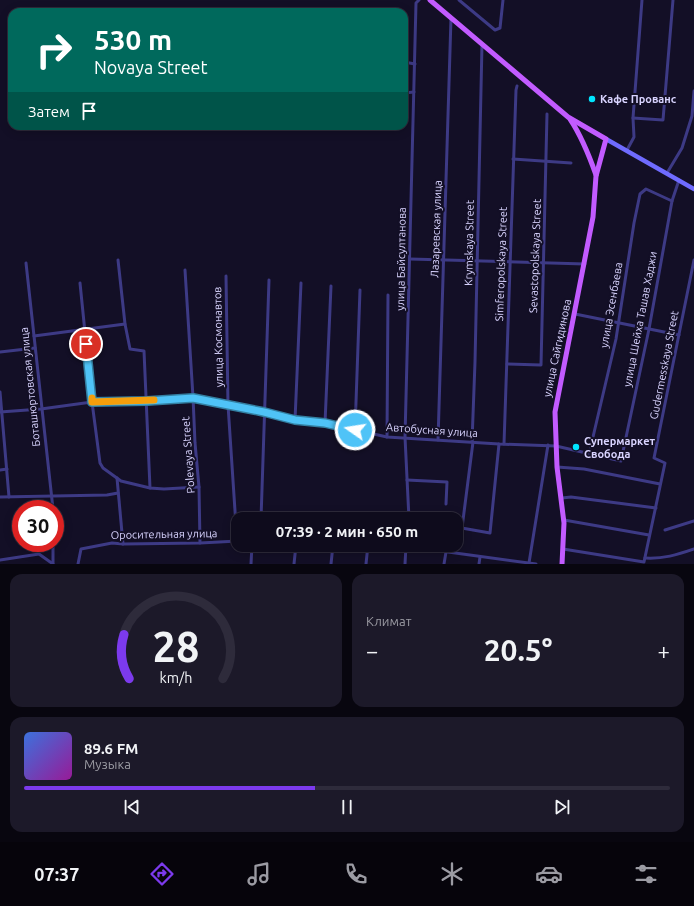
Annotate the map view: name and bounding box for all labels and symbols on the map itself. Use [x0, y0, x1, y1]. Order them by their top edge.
place label: Кафе Прованс [600, 93, 677, 105]
marker: Кафе Прованс [587, 94, 597, 104]
street label: Лазаревская улица [428, 180, 444, 278]
street label: Sevastopolskaya Street [527, 198, 543, 313]
street label: Krymskaya Street [462, 199, 476, 286]
street label: Simferopolskaya Street [493, 206, 509, 322]
street label: улица Байсултанова [394, 207, 408, 311]
street label: улица Шейха Ташав Хаджи [621, 250, 659, 388]
street label: улица Эсенбаева [598, 261, 624, 349]
street label: улица Космонавтов [211, 287, 225, 387]
street label: улица Сайгидинова [541, 298, 573, 398]
street label: Gudermesskaya Street [648, 309, 681, 420]
street label: Боташюртовская улица [18, 327, 42, 447]
pin [69, 327, 103, 361]
position arrow [334, 409, 376, 451]
street label: Polevaya Street [179, 415, 197, 494]
street label: Автобусная улица [386, 421, 478, 439]
place label: Супермаркет Свобода [584, 435, 656, 460]
marker: Супермаркет Свобода [571, 442, 581, 452]
speed limit sign: 30 [12, 500, 64, 552]
street label: Оросительная улица [111, 527, 217, 541]

